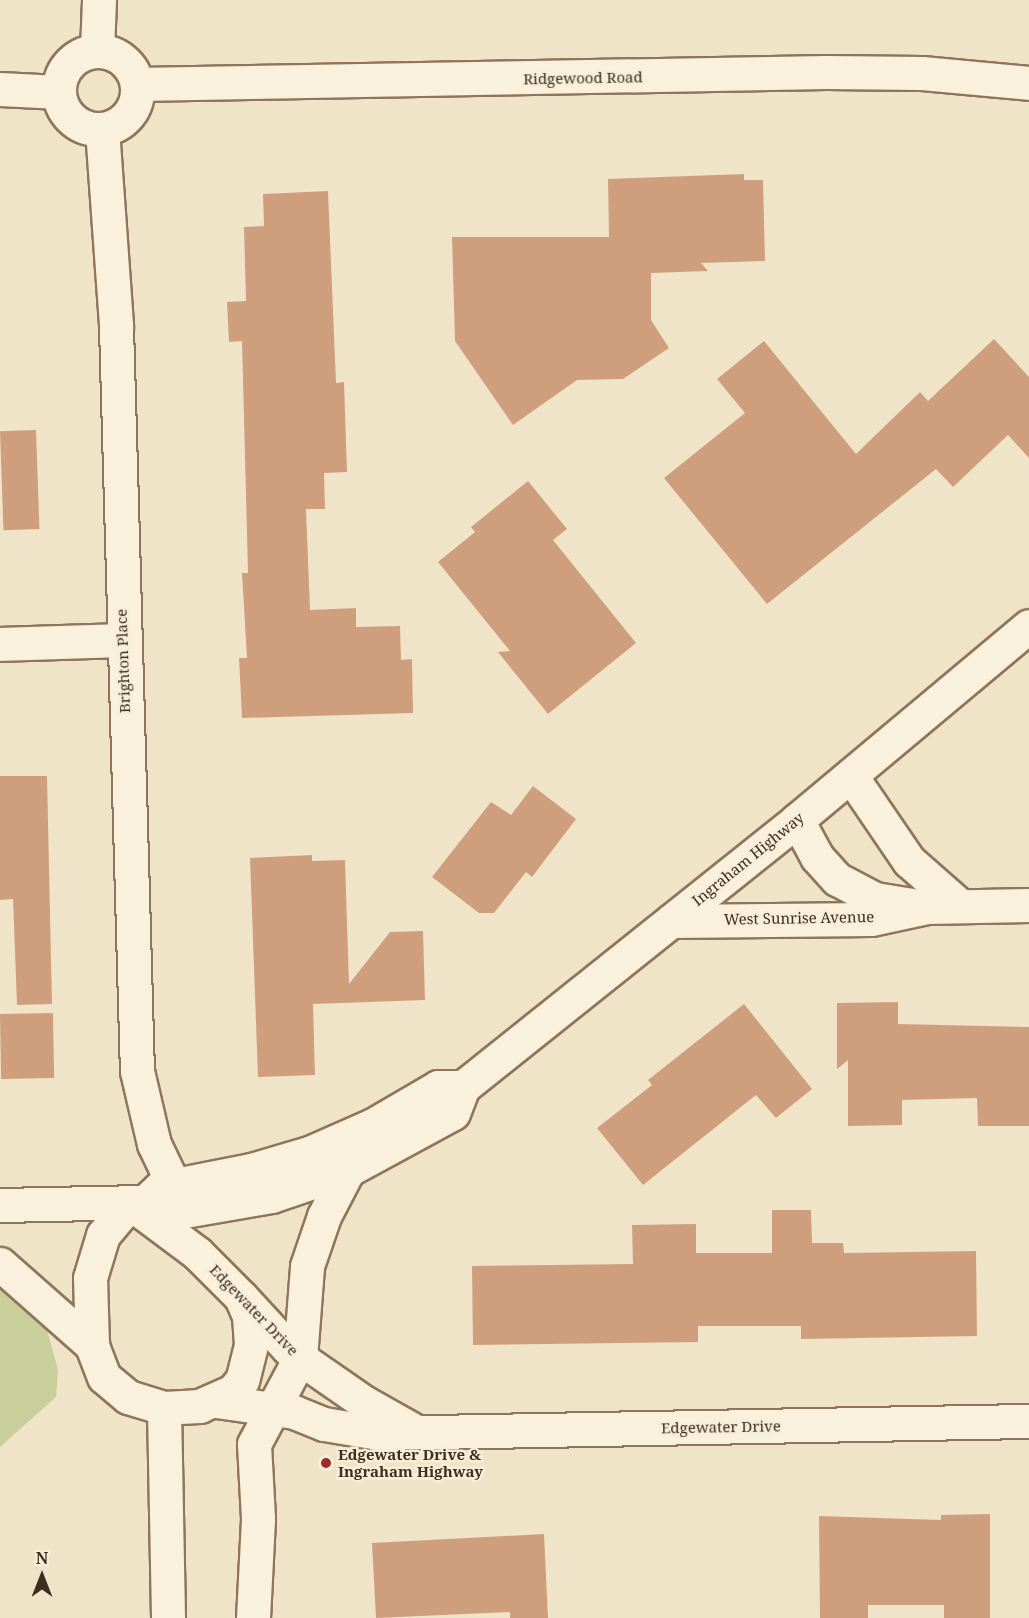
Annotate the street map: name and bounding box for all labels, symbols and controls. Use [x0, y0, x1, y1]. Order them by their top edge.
street label: Ridgewood Road [523, 68, 643, 88]
street label: Brighton Place [112, 609, 134, 713]
street label: Ingraham Highway [689, 808, 807, 910]
street label: West Sunrise Avenue [724, 908, 874, 928]
street label: Edgewater Drive [206, 1261, 302, 1359]
street label: Edgewater Drive [661, 1417, 781, 1437]
place label: Edgewater Drive & Ingraham Highway [338, 1445, 483, 1480]
marker: Edgewater Drive & Ingraham Highway [319, 1456, 333, 1470]
north arrow [12, 1546, 72, 1606]
text: N [36, 1547, 48, 1569]

